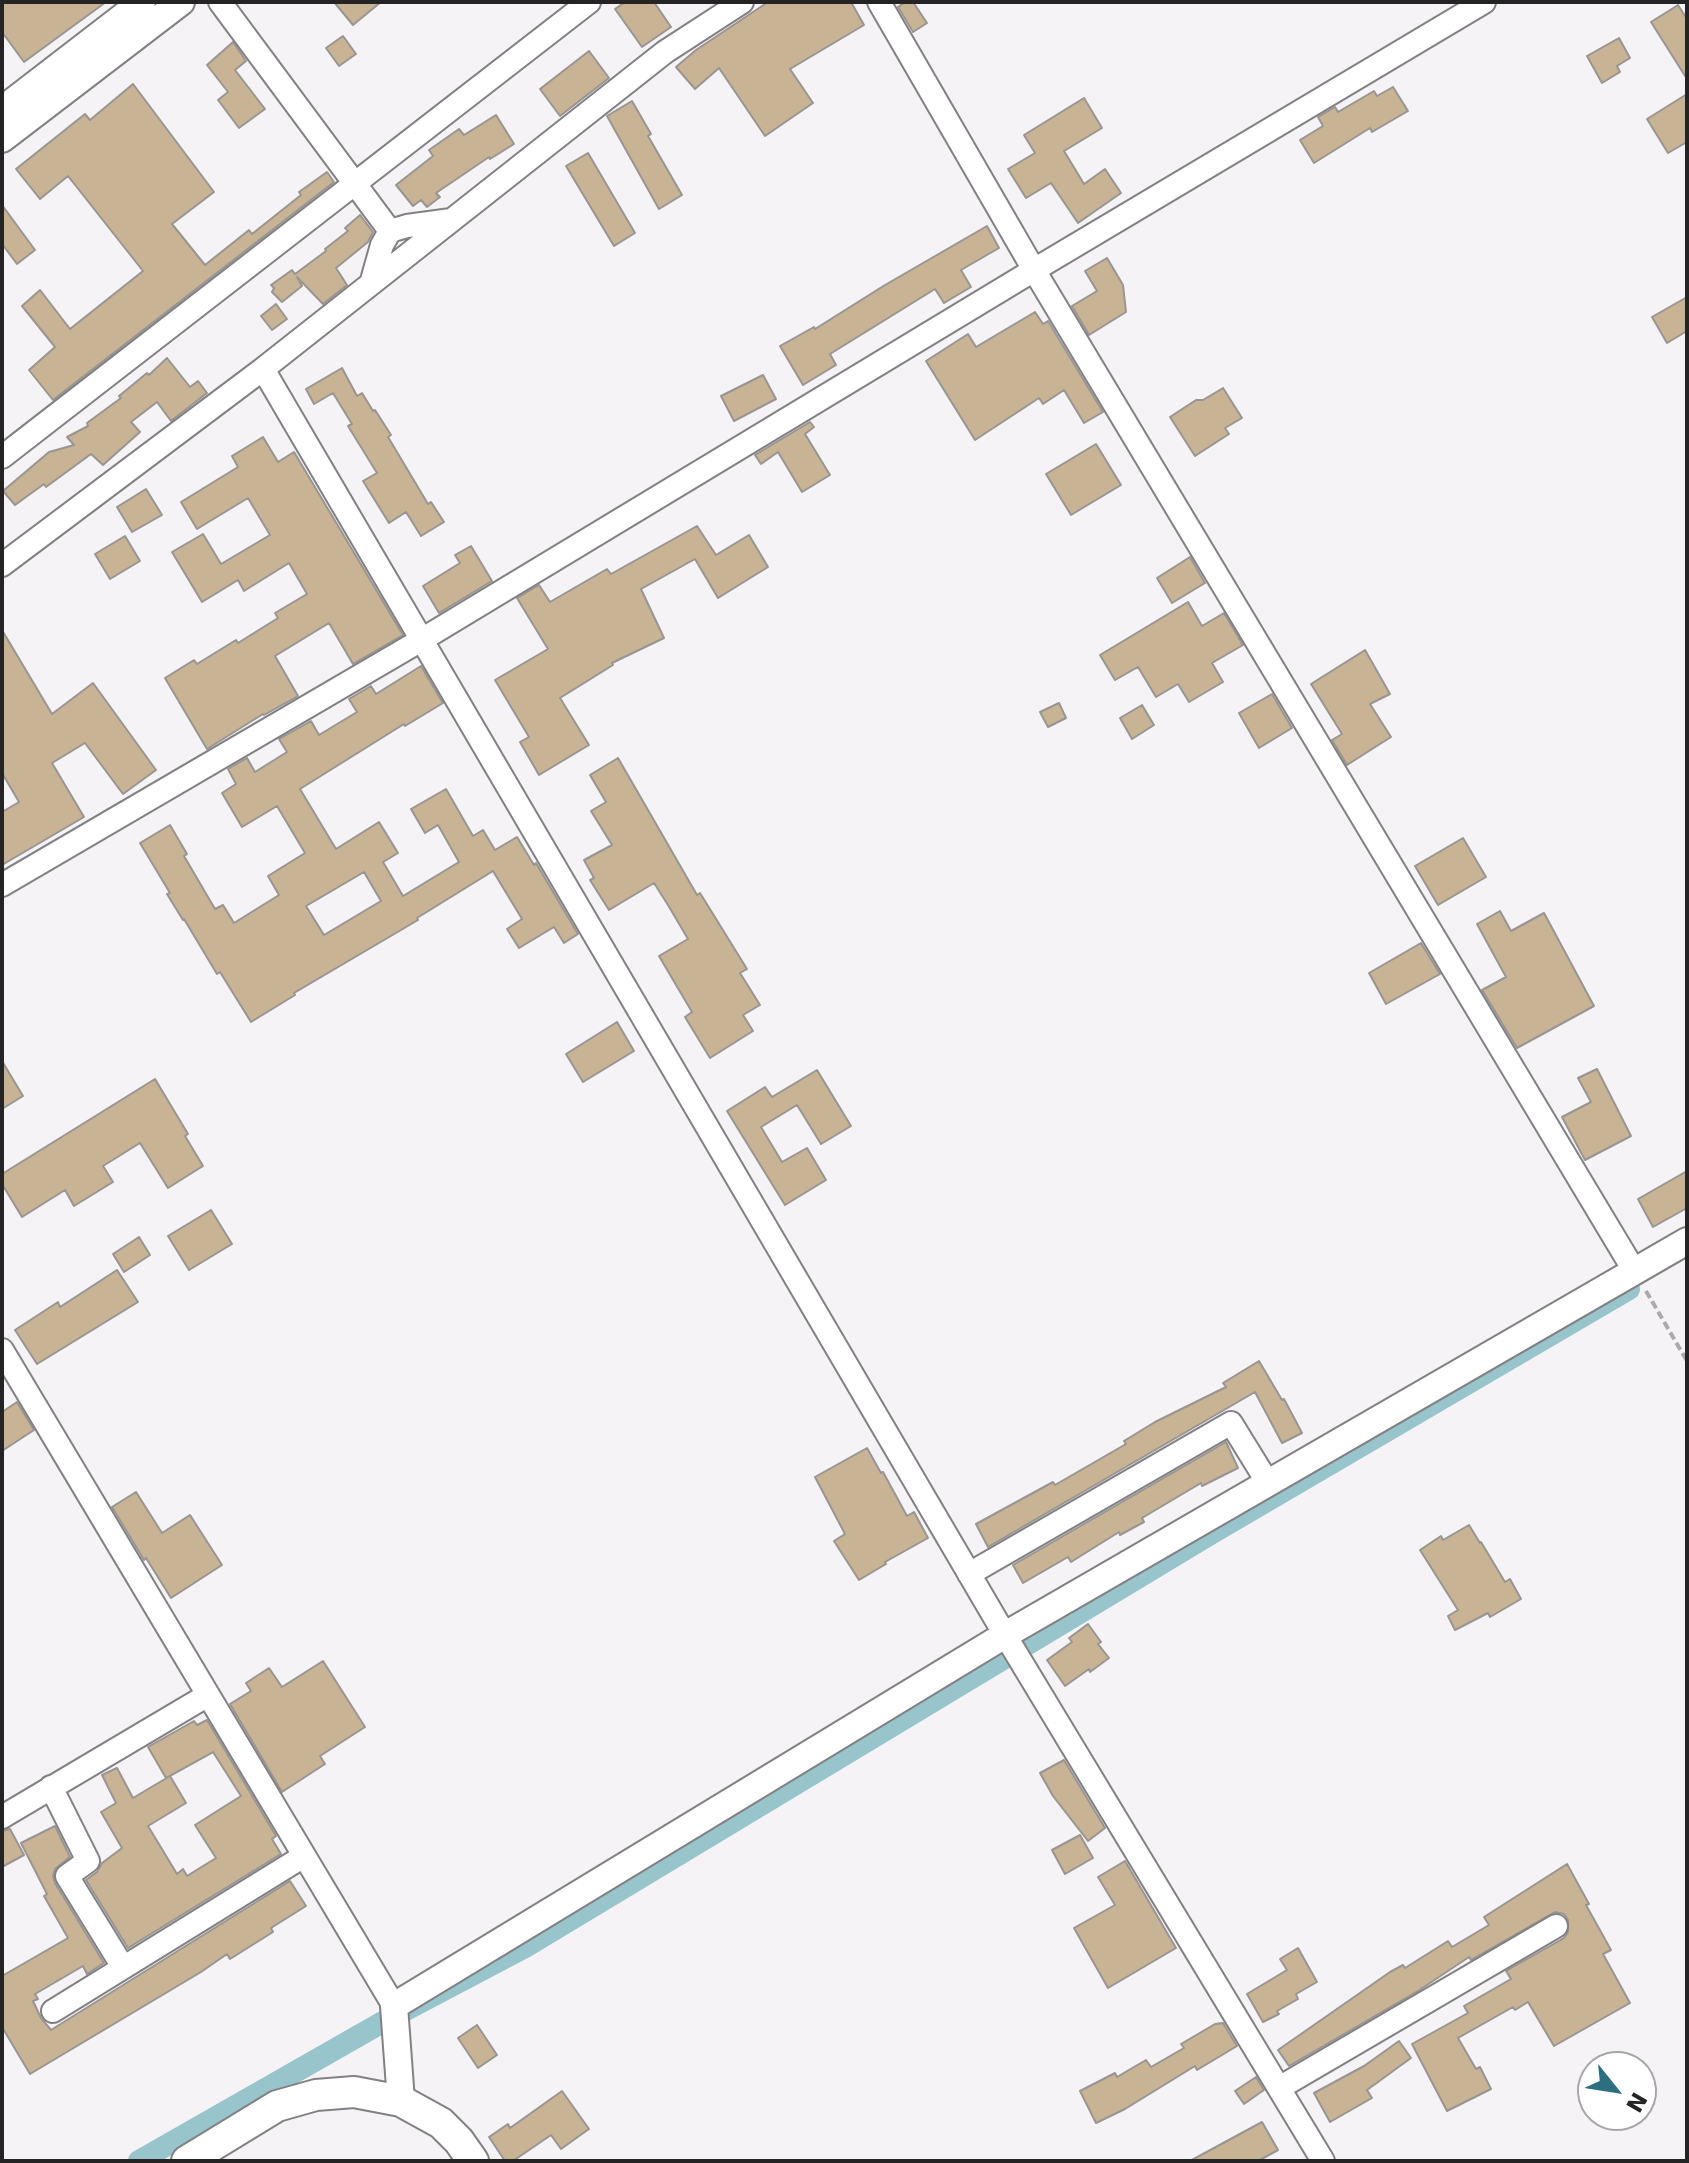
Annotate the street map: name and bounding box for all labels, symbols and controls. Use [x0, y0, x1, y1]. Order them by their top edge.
north arrow [1577, 2051, 1657, 2131]
text: N [1621, 2088, 1652, 2116]

